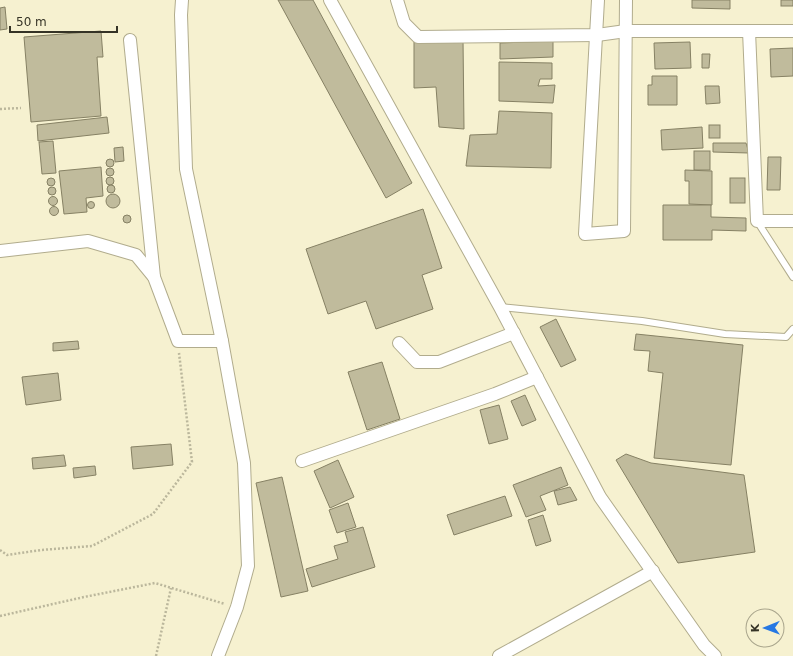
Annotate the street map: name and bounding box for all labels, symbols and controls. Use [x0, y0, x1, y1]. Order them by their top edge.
scale bar [10, 8, 117, 34]
text: 50 m [16, 15, 47, 29]
north arrow [745, 608, 785, 648]
text: K [749, 623, 762, 633]

